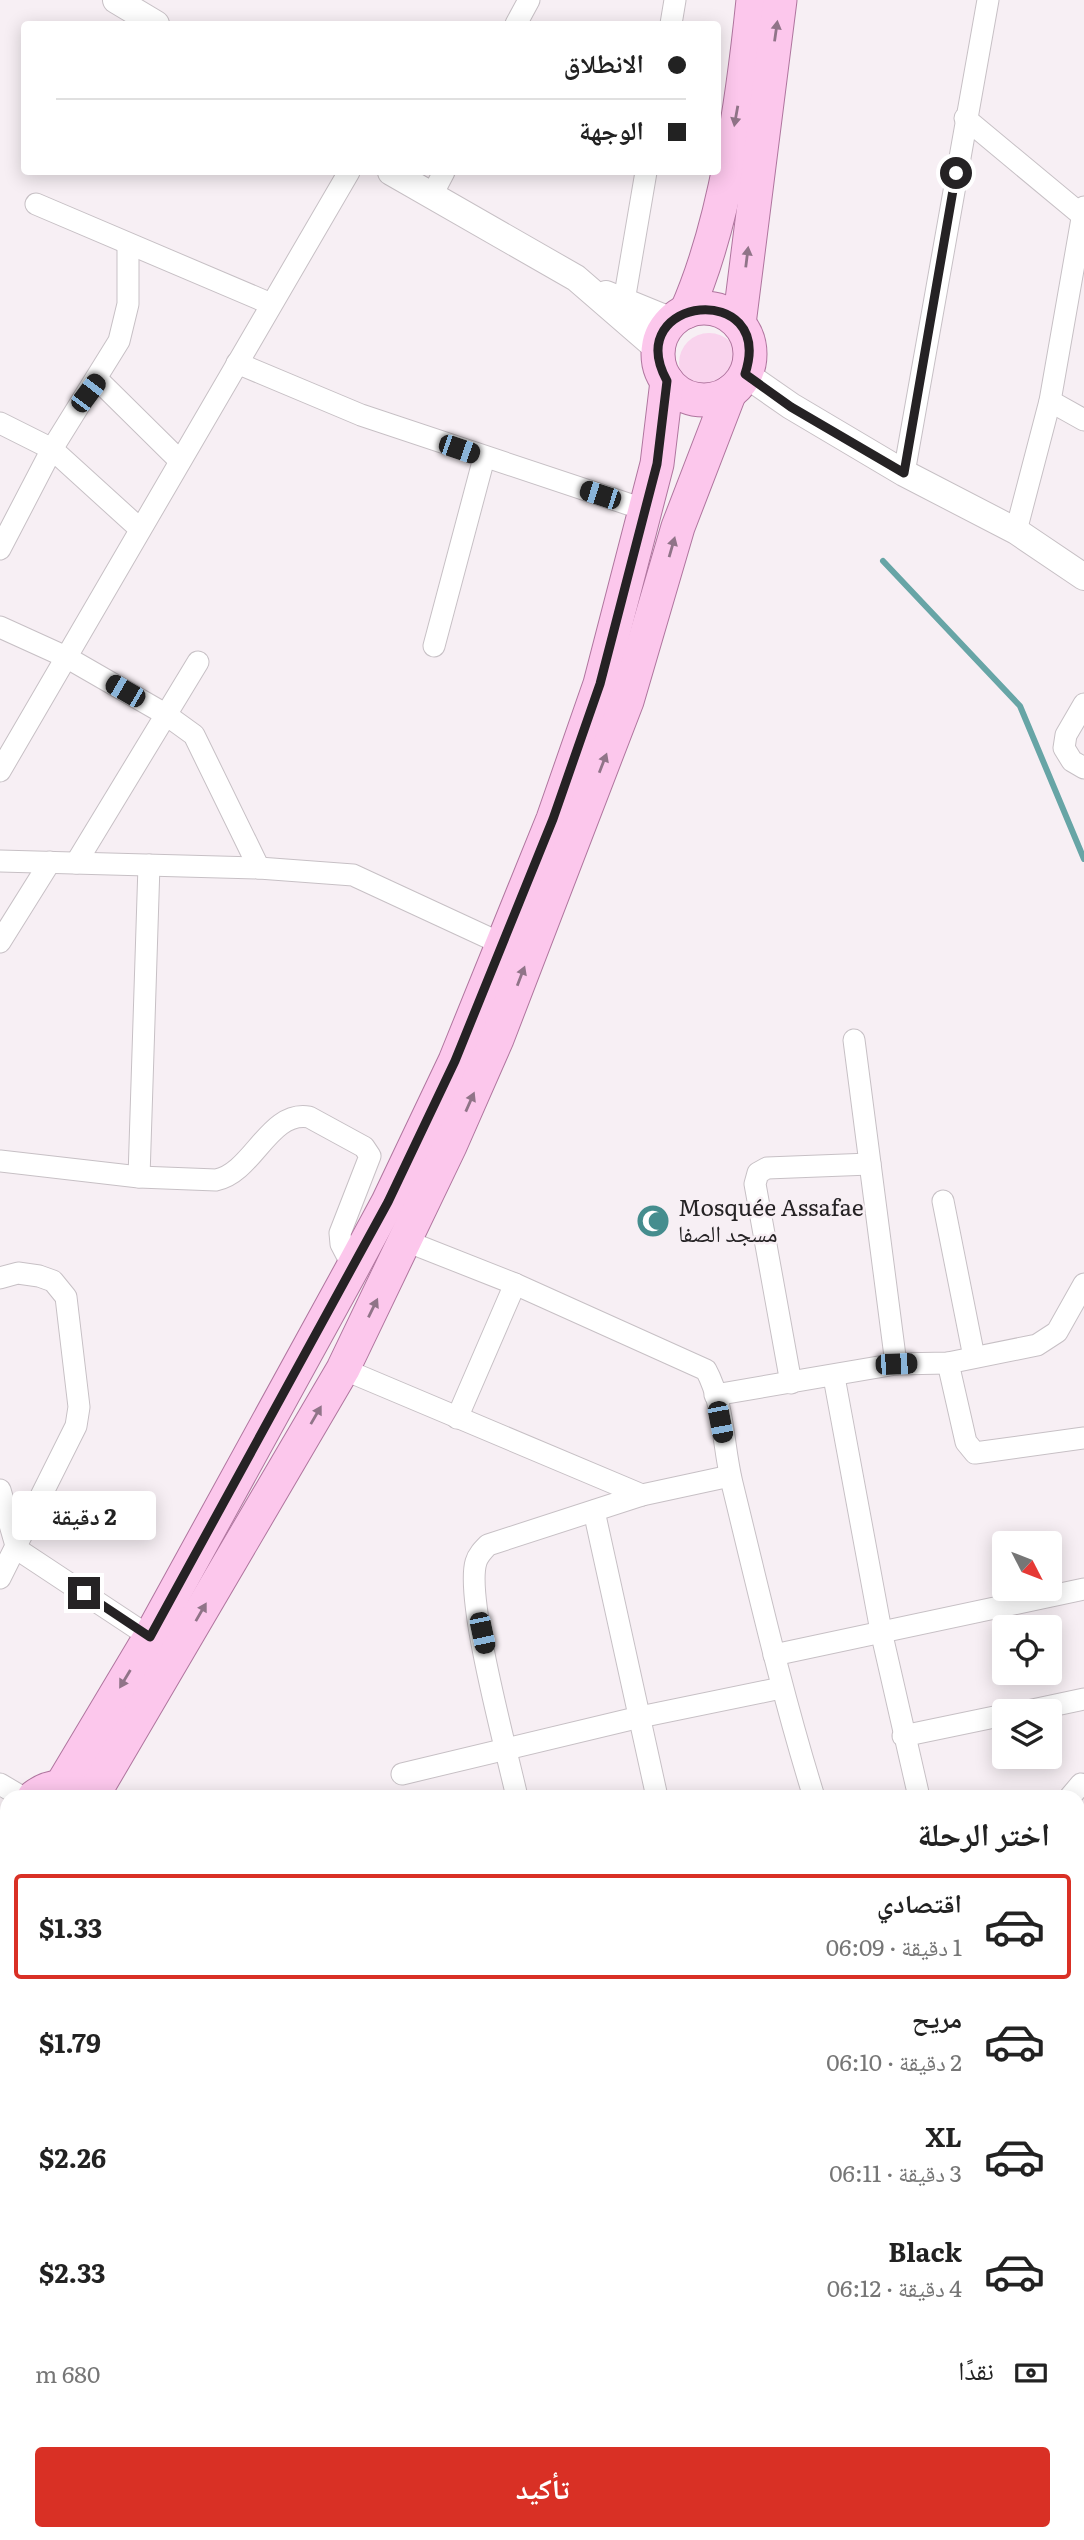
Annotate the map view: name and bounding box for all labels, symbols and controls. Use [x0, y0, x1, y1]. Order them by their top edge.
one-way arrow [770, 20, 781, 42]
text: الانطلاق [564, 42, 644, 81]
one-way arrow [730, 105, 741, 127]
text: الوجهة [579, 109, 644, 148]
route start [940, 157, 972, 189]
one-way arrow [741, 245, 752, 267]
car [67, 370, 110, 416]
car [436, 432, 483, 466]
car [577, 479, 624, 511]
one-way arrow [667, 536, 678, 558]
car [102, 671, 149, 711]
one-way arrow [597, 753, 608, 774]
one-way arrow [516, 965, 527, 986]
one-way arrow [464, 1092, 476, 1112]
place label: Mosquée Assafae مسجد الصفا [678, 1189, 864, 1249]
mosque icon: Mosquée Assafae مسجد الصفا [634, 1202, 672, 1240]
one-way arrow [367, 1298, 379, 1318]
car [875, 1353, 918, 1375]
car [706, 1399, 735, 1445]
one-way arrow [309, 1406, 322, 1425]
callout: 2 دقيقة [12, 1492, 156, 1540]
text: 2 دقيقة [51, 1498, 117, 1532]
north arrow [992, 1531, 1062, 1601]
map controls [992, 1531, 1062, 1769]
route end [68, 1577, 100, 1609]
one-way arrow [194, 1602, 207, 1621]
car [468, 1610, 497, 1656]
button: locate [992, 1615, 1062, 1685]
one-way arrow [119, 1670, 131, 1689]
button: layers [992, 1699, 1062, 1769]
text: اختر الرحلة [917, 1808, 1050, 1856]
text: اقتصادي [877, 1882, 962, 1921]
icon: car [983, 1895, 1046, 1958]
text: $1.33 [39, 1907, 102, 1946]
text: 1 دقيقة · 06:09 [826, 1929, 962, 1963]
text: مريح [912, 1997, 962, 2036]
icon: car [983, 2010, 1046, 2073]
text: $1.79 [39, 2022, 101, 2061]
text: 2 دقيقة · 06:10 [826, 2044, 962, 2078]
text: XL [925, 2116, 962, 2155]
icon: car [983, 2125, 1046, 2188]
text: $2.26 [39, 2137, 106, 2176]
text: 3 دقيقة · 06:11 [829, 2155, 962, 2189]
text: Black [888, 2231, 962, 2270]
icon: car [983, 2240, 1046, 2303]
text: $2.33 [39, 2252, 105, 2291]
text: 4 دقيقة · 06:12 [827, 2270, 962, 2304]
text: نقدًا [958, 2349, 994, 2388]
icon: cash [1012, 2354, 1050, 2392]
text: 680 m [35, 2356, 100, 2390]
button: تأكيد [35, 2447, 1050, 2527]

